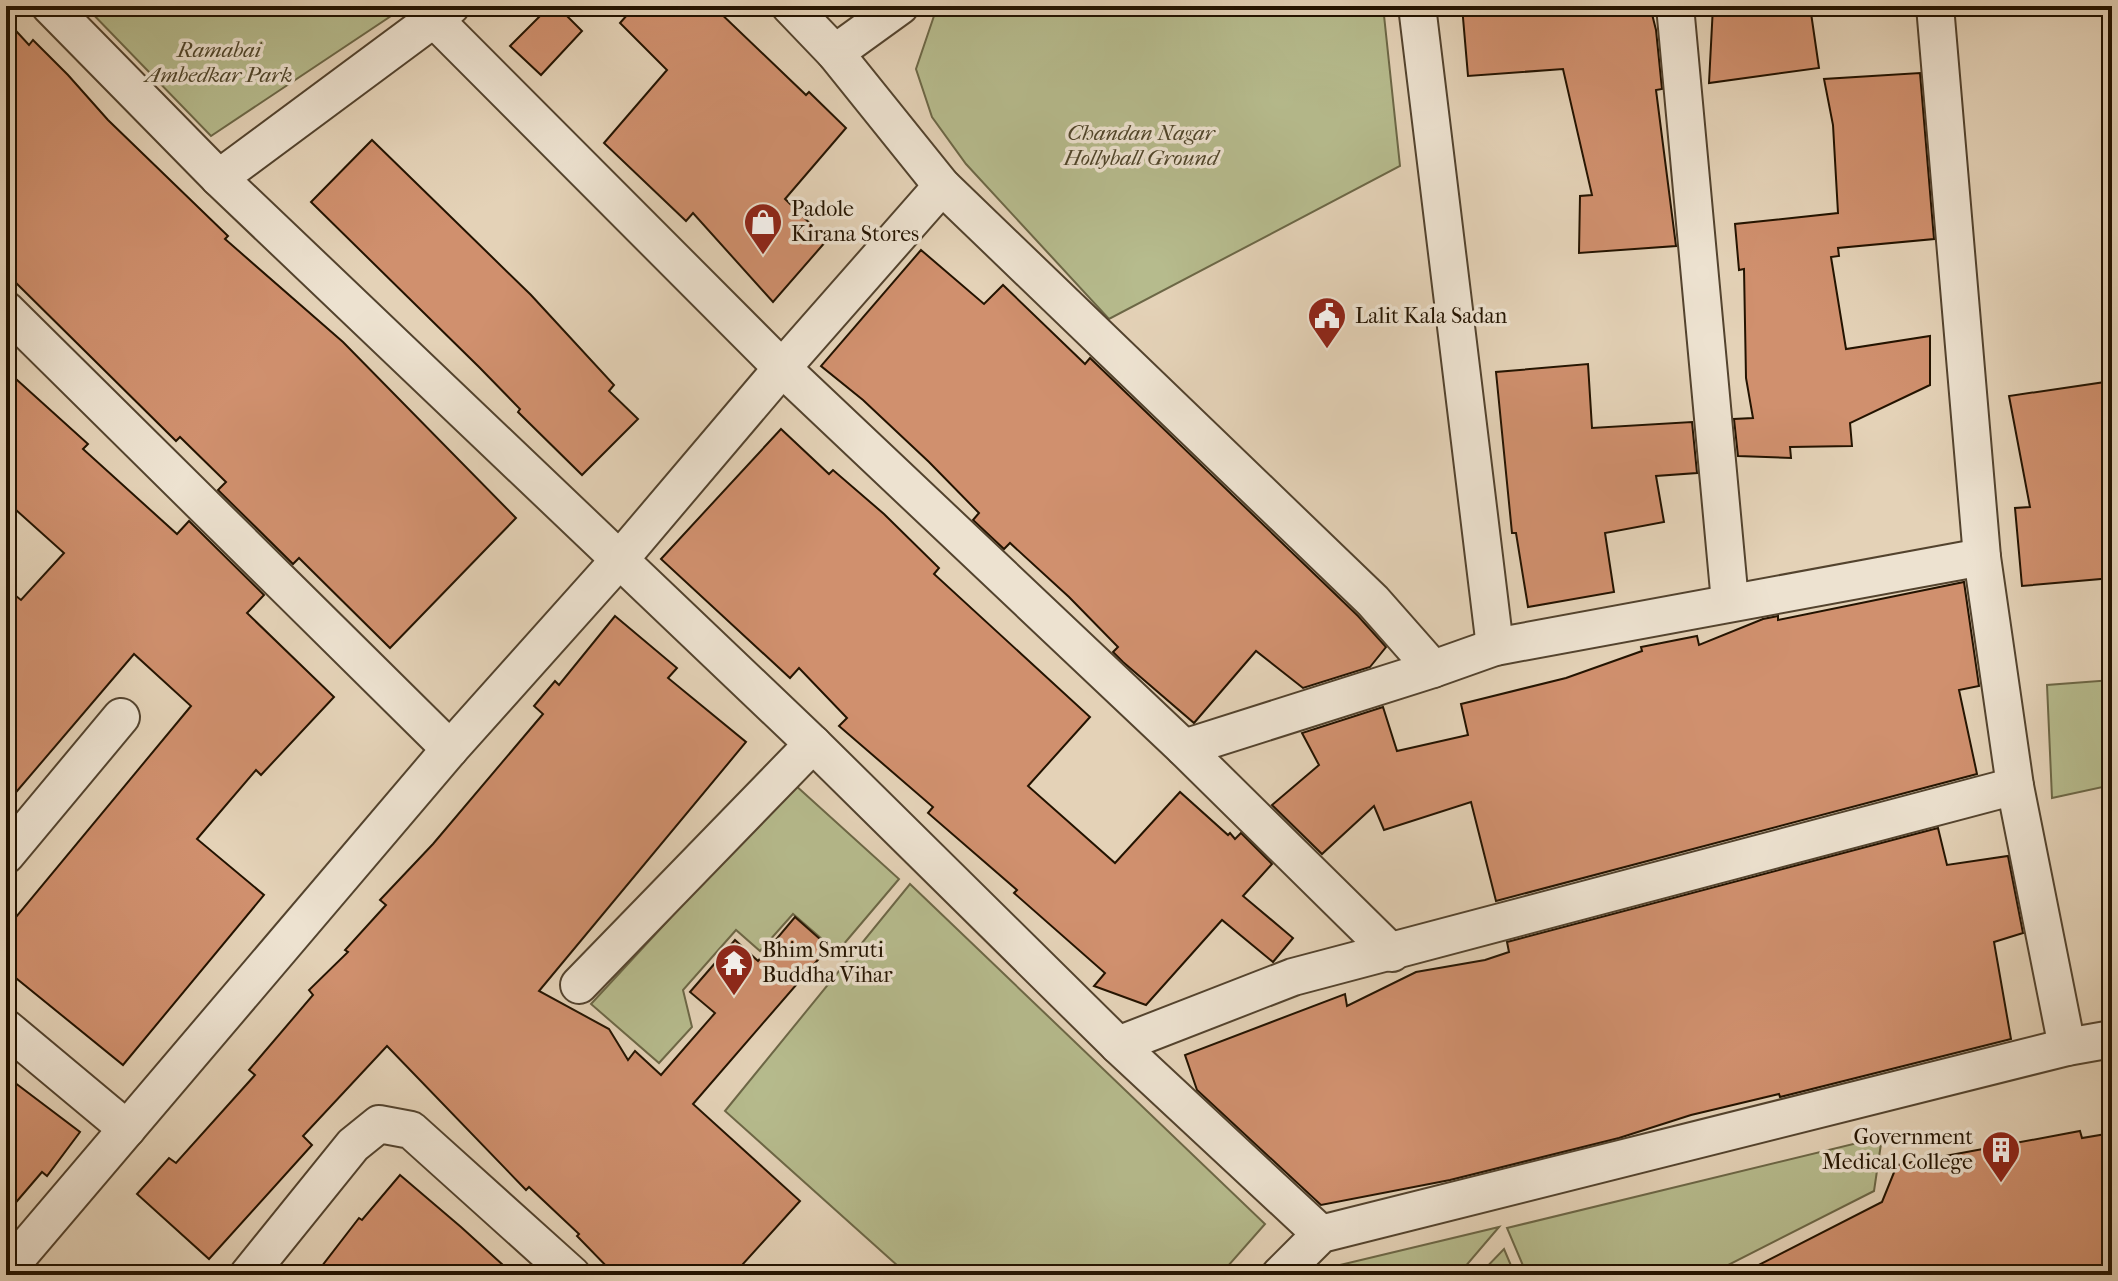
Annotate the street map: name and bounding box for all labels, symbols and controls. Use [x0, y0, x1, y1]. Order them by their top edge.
park label: Ramabai Ambedkar Park [142, 37, 293, 88]
park label: Chandan Nagar Hollyball Ground [1063, 120, 1221, 171]
place label: Padole Kirana Stores [791, 196, 919, 247]
shop icon: Padole Kirana Stores [742, 201, 784, 256]
public building icon: Lalit Kala Sadan [1306, 295, 1348, 350]
place label: Lalit Kala Sadan [1355, 303, 1508, 329]
place label: Bhim Smruti Buddha Vihar [762, 937, 893, 988]
temple icon: Bhim Smruti Buddha Vihar [713, 942, 755, 997]
place label: Government Medical College [1822, 1124, 1973, 1175]
building icon: Government Medical College [1980, 1129, 2022, 1184]

